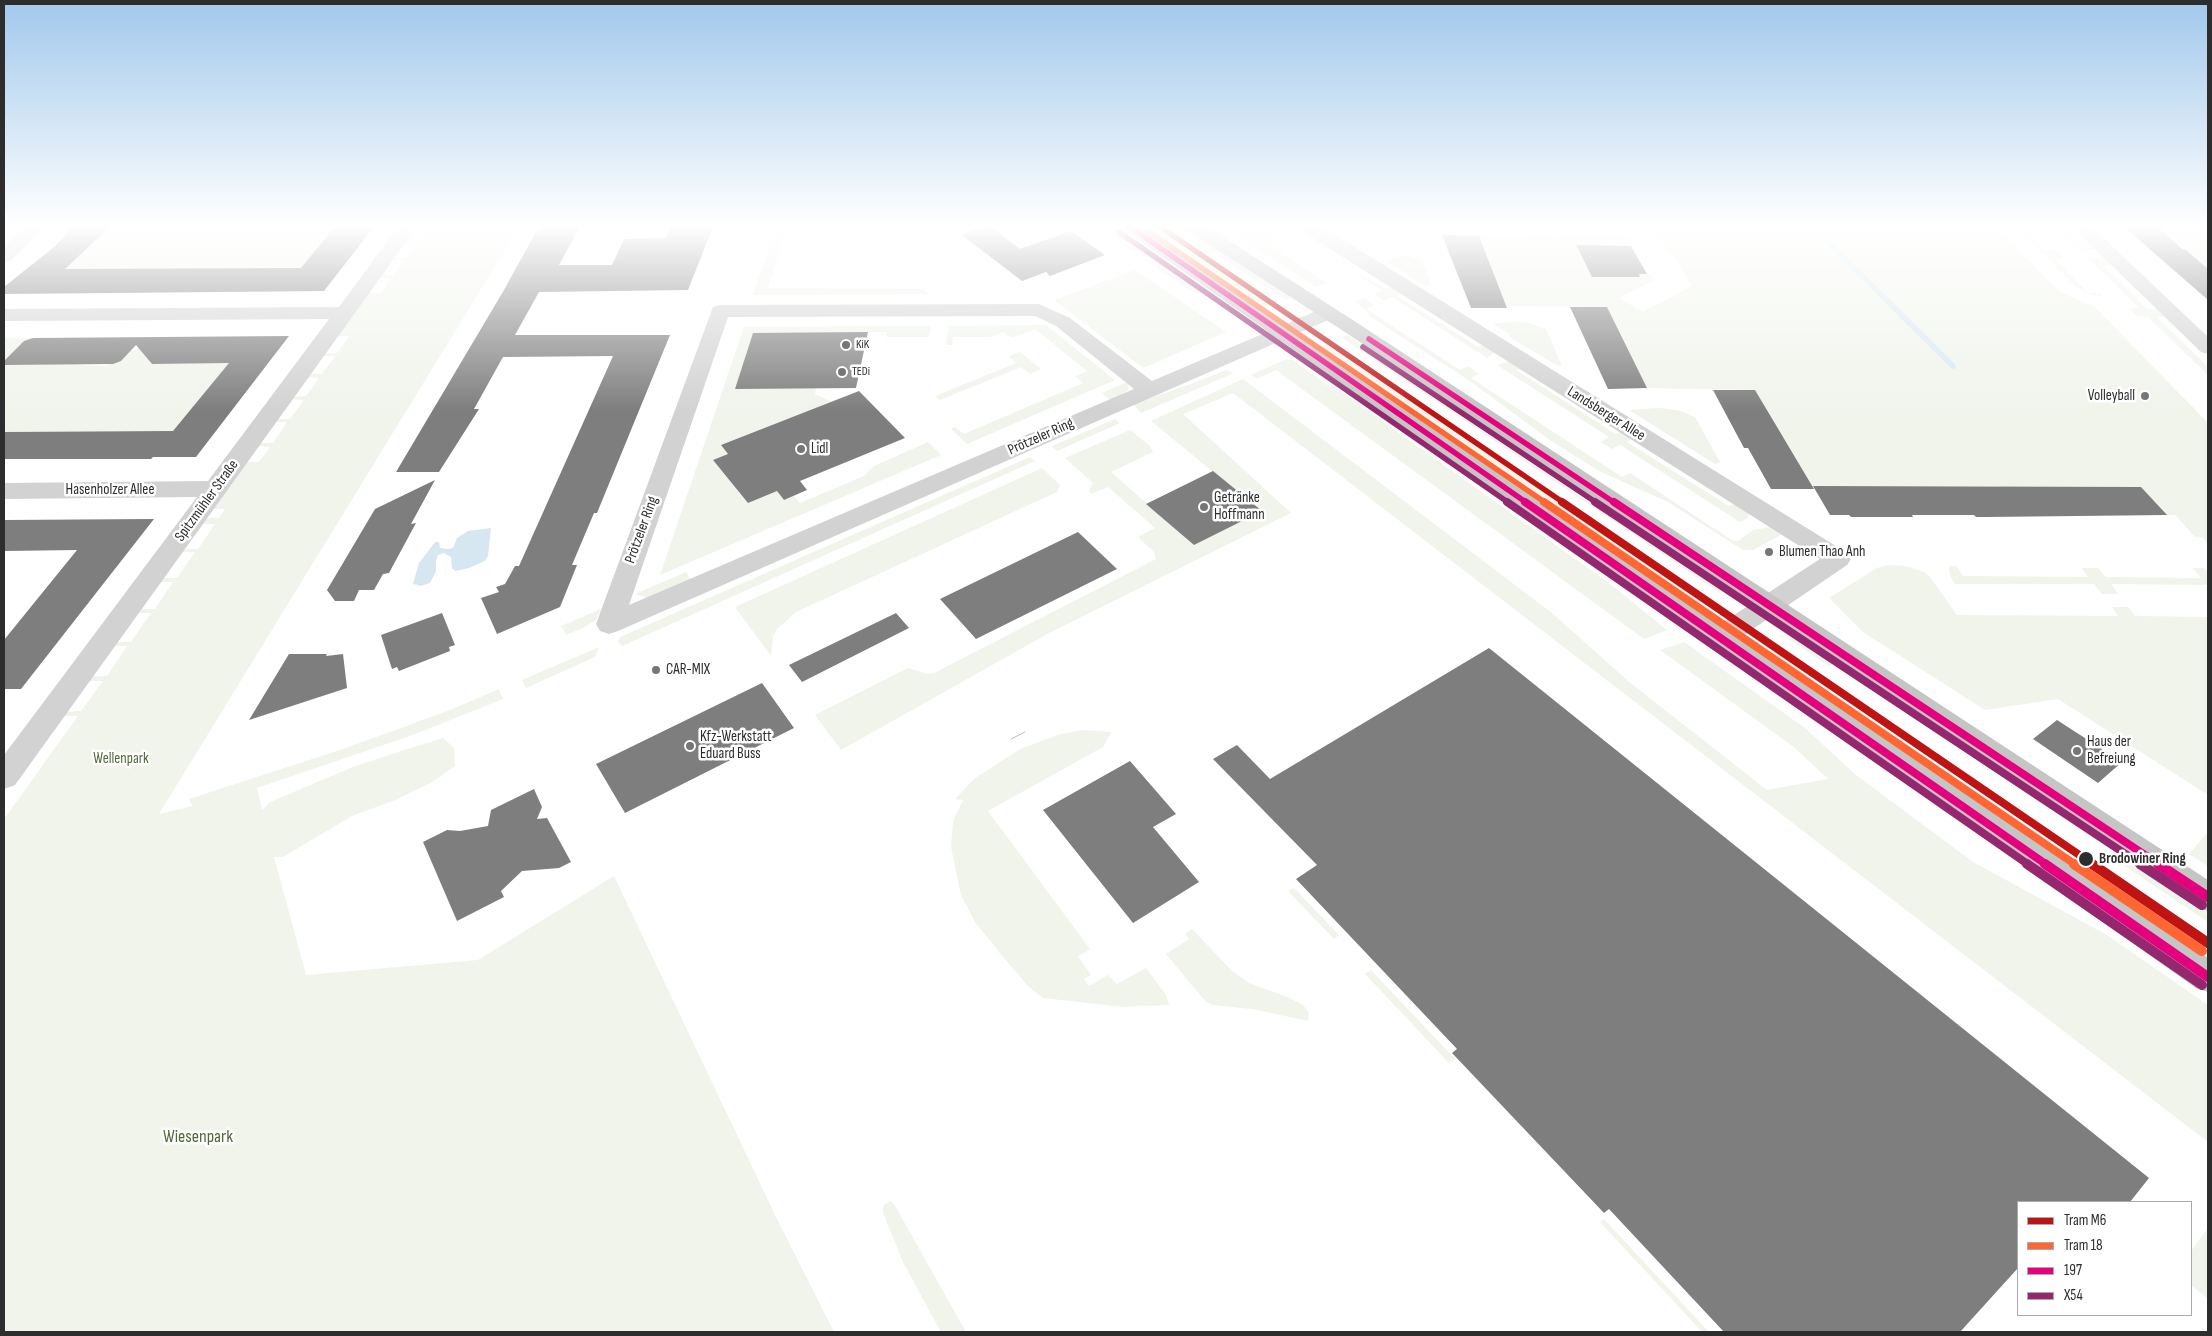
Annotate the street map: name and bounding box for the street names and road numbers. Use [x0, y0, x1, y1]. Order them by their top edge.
street label: Landsberger Allee [1564, 383, 1648, 445]
street label: Prötzeler Ring [1005, 415, 1077, 459]
street label: Spitzmühler Straße [171, 457, 243, 545]
street label: Hasenholzer Allee [66, 481, 154, 499]
street label: Prötzeler Ring [622, 494, 662, 566]

